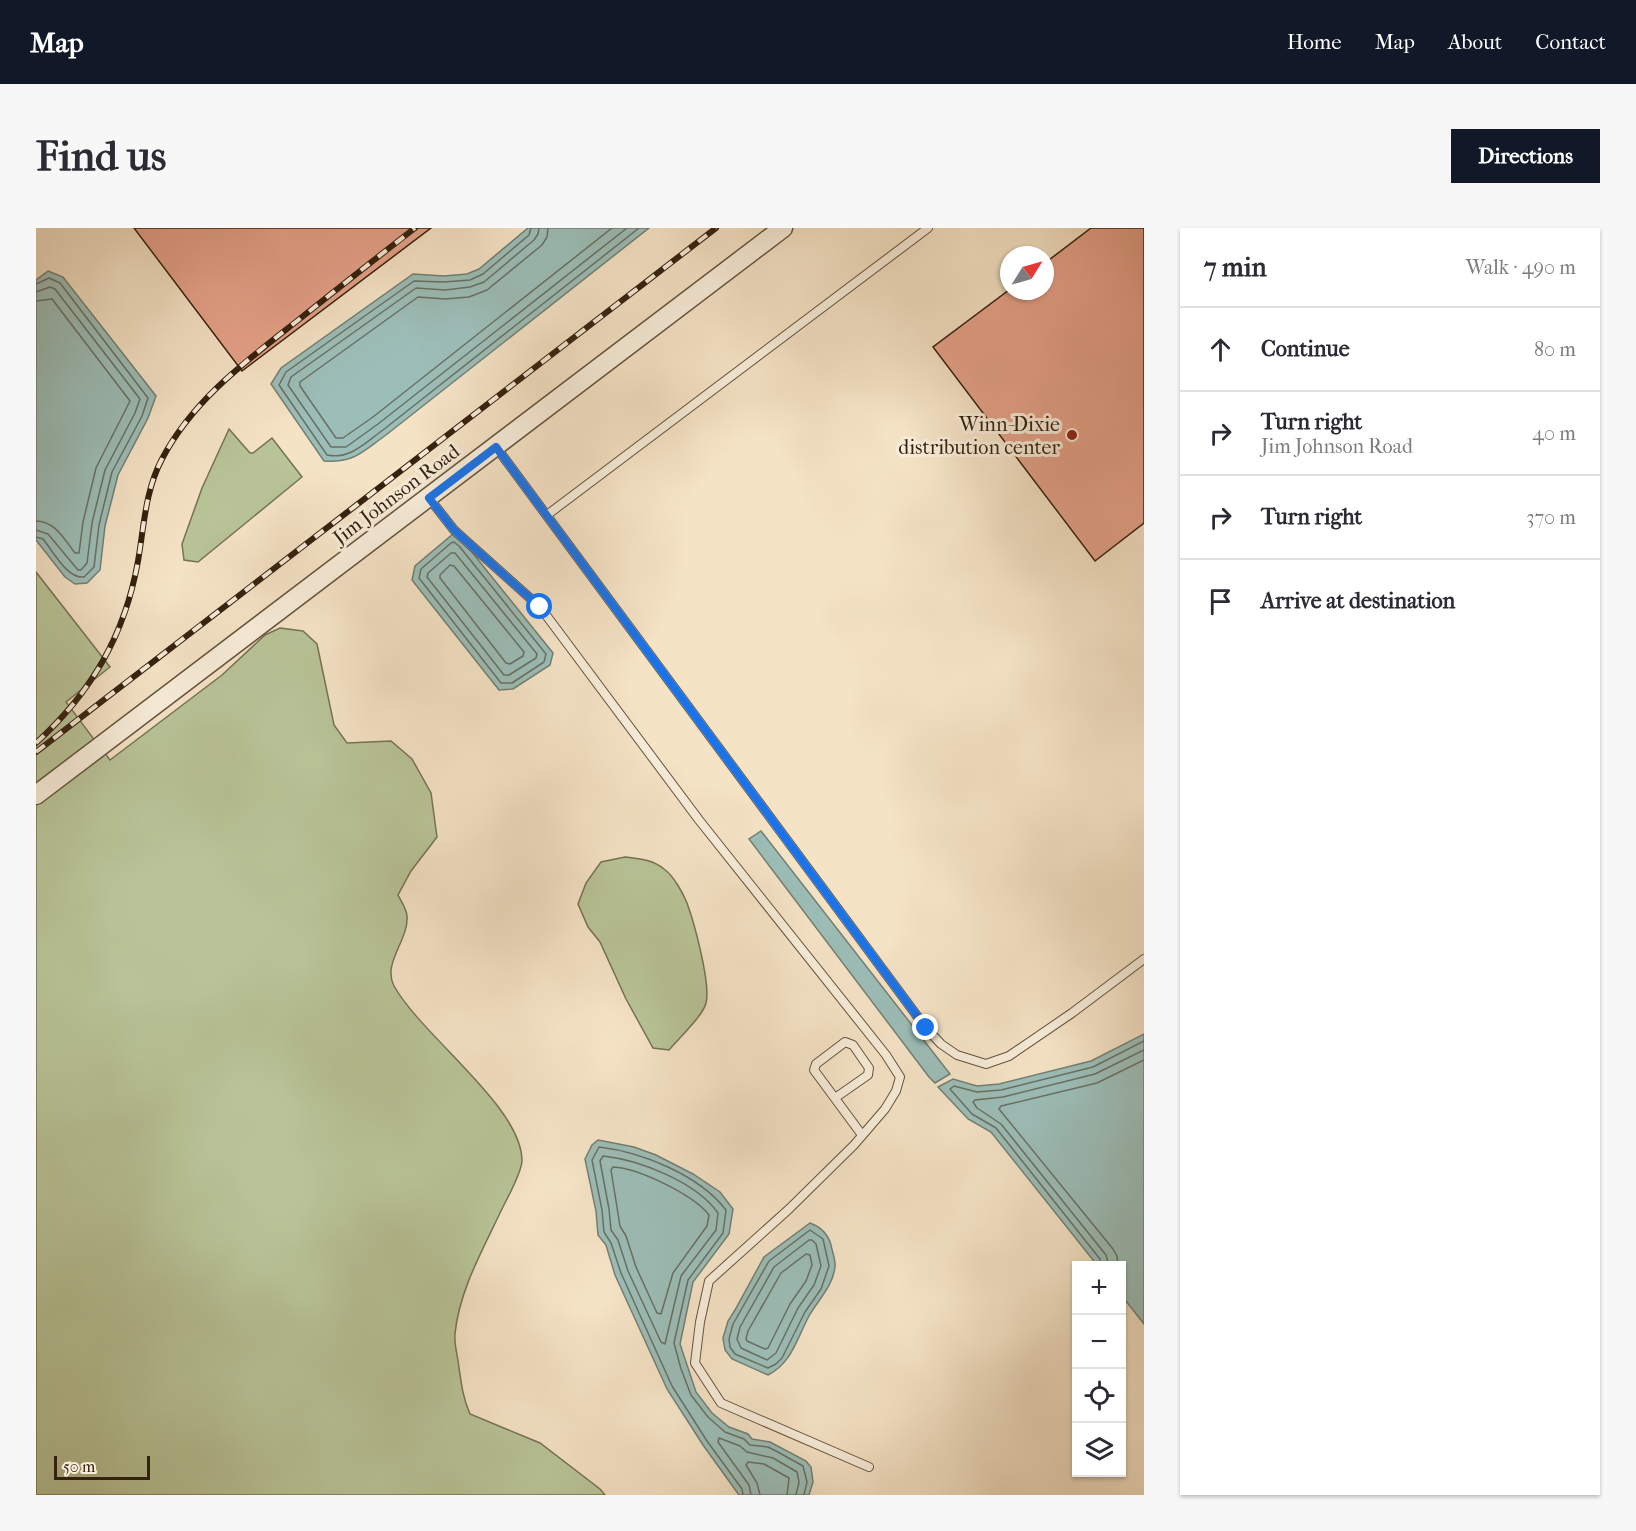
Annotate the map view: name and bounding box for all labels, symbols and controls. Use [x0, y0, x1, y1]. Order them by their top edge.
text: Map [30, 26, 84, 59]
text: Home [1287, 30, 1342, 54]
text: Map [1375, 30, 1415, 54]
text: About [1448, 30, 1502, 54]
text: Contact [1535, 30, 1606, 54]
button: Directions [1451, 129, 1600, 183]
text: Find us [36, 132, 166, 181]
north arrow [1000, 246, 1054, 300]
text: 7 min [1204, 252, 1267, 283]
text: Walk · 490 m [1466, 256, 1576, 279]
icon: ahead [1204, 333, 1237, 366]
text: Continue [1261, 336, 1350, 362]
text: 80 m [1534, 338, 1576, 361]
text: Turn right [1261, 409, 1362, 435]
place label: Winn-Dixie distribution center [898, 413, 1060, 459]
icon: right [1204, 417, 1237, 450]
text: 40 m [1532, 422, 1576, 445]
marker: Winn-Dixie distribution center [1065, 428, 1079, 442]
text: Jim Johnson Road [1261, 435, 1413, 458]
street label: Jim Johnson Road [327, 439, 465, 550]
icon: right [1204, 501, 1237, 534]
text: Turn right [1261, 504, 1362, 530]
text: 370 m [1526, 506, 1576, 529]
icon: arrive [1204, 585, 1237, 618]
text: Arrive at destination [1261, 588, 1455, 614]
route start [526, 593, 552, 619]
route end [912, 1014, 938, 1040]
map controls [1072, 1261, 1126, 1477]
button: + [1072, 1261, 1126, 1315]
button: − [1072, 1315, 1126, 1369]
button: locate [1072, 1369, 1126, 1423]
button: layers [1072, 1423, 1126, 1477]
scale bar [54, 1453, 150, 1480]
text: 50 m [63, 1457, 95, 1476]

